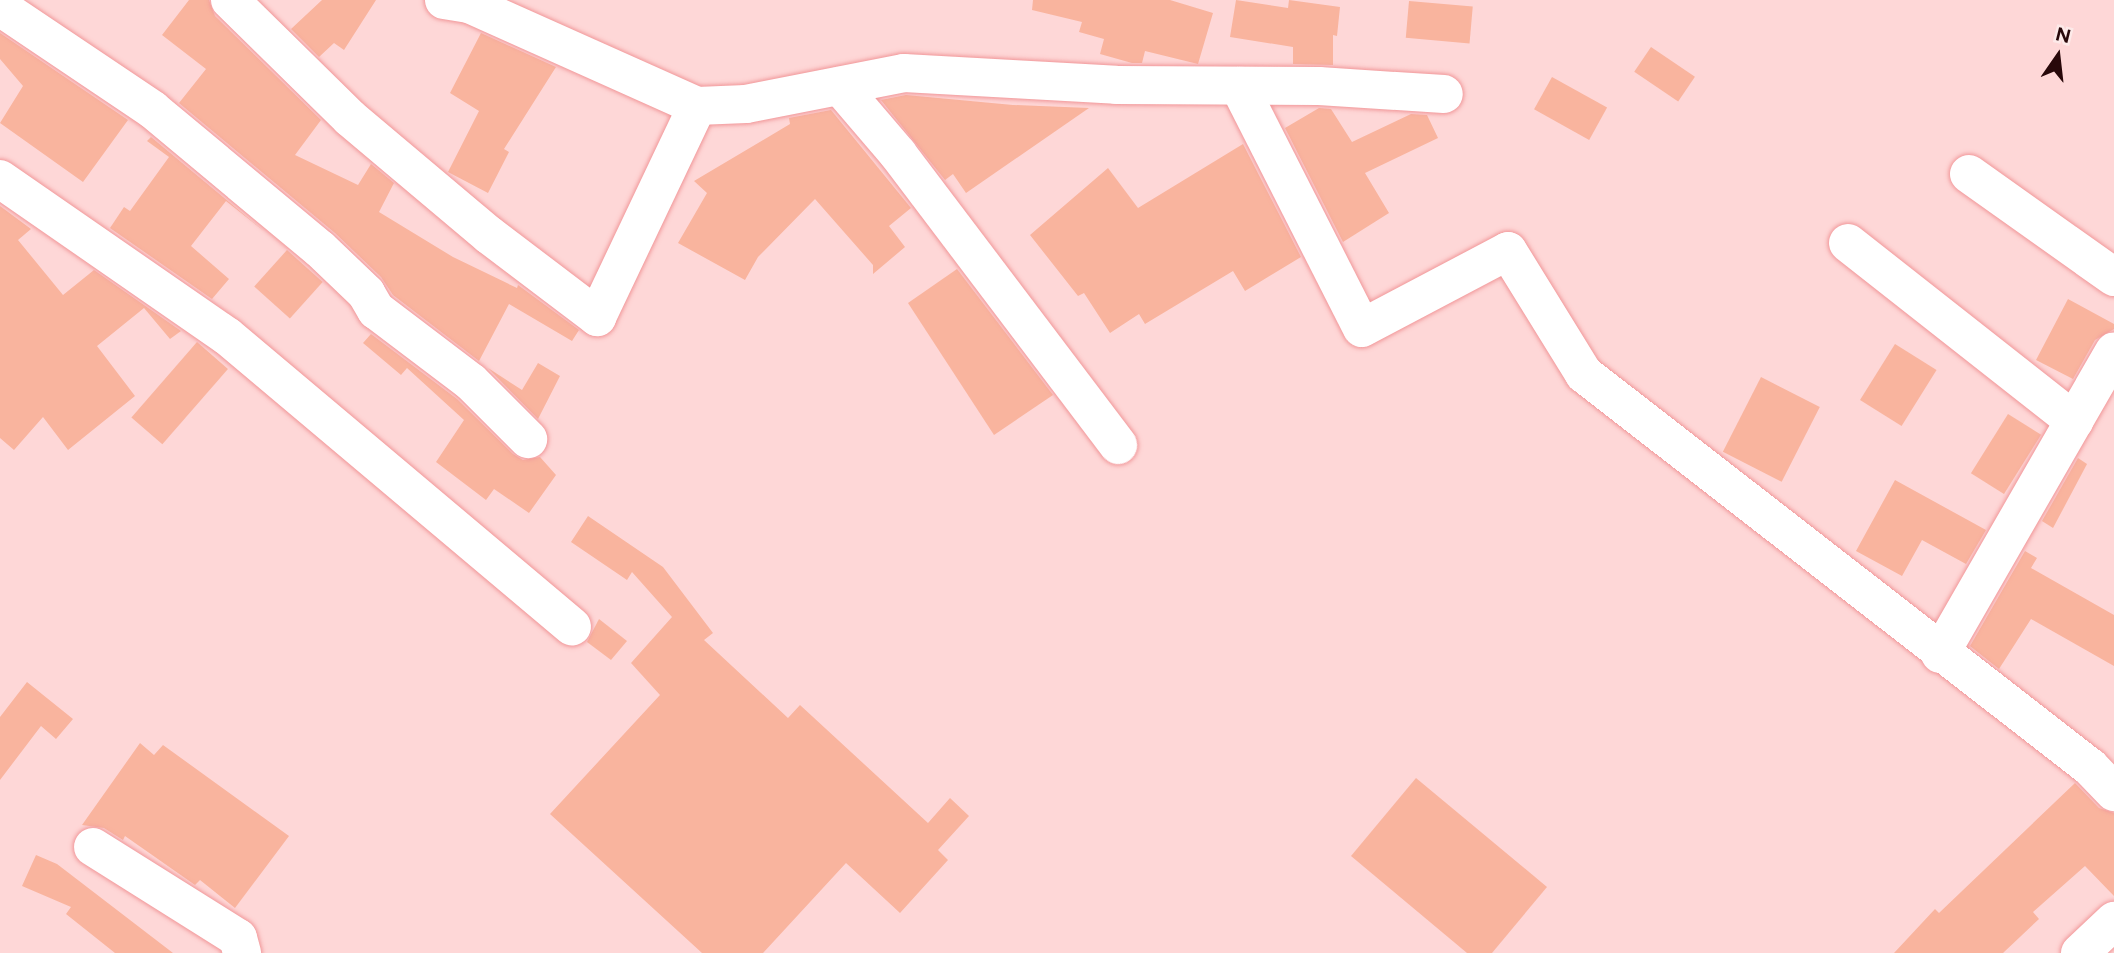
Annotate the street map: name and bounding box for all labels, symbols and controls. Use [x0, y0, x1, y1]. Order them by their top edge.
north arrow [2023, 21, 2093, 91]
text: N [2053, 22, 2073, 48]

